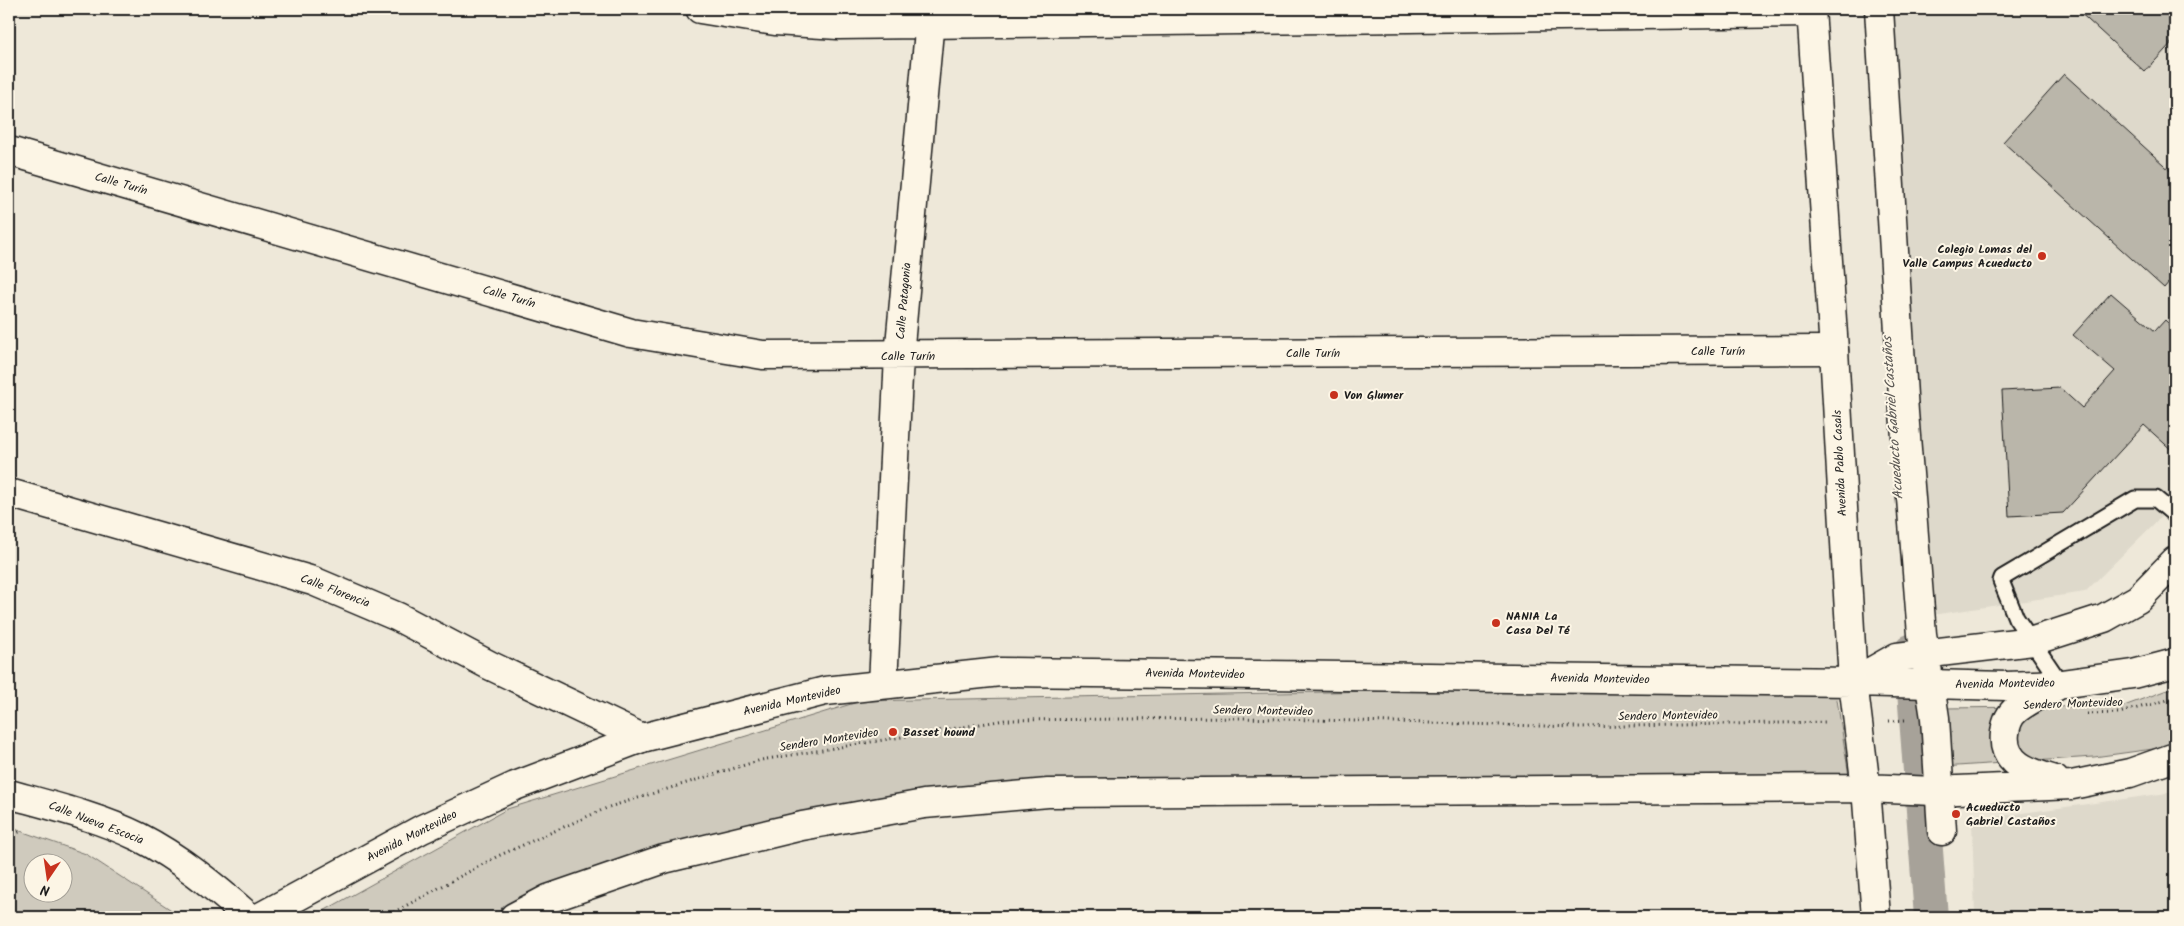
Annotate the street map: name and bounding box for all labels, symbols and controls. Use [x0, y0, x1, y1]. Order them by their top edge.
street label: Calle Turín [92, 167, 150, 201]
place label: Colegio Lomas del Valle Campus Acueducto [1903, 240, 2033, 273]
marker: Colegio Lomas del Valle Campus Acueducto [2036, 250, 2048, 262]
street label: Calle Patagonia [891, 261, 917, 340]
street label: Calle Turín [480, 280, 538, 314]
water label: Acueducto Gabriel Castaños [1876, 334, 1910, 500]
street label: Calle Turín [1691, 342, 1745, 361]
street label: Calle Turín [1286, 344, 1340, 363]
street label: Calle Turín [881, 347, 935, 366]
place label: Von Glumer [1344, 386, 1404, 405]
marker: Von Glumer [1328, 389, 1340, 401]
street label: Avenida Pablo Casals [1828, 409, 1852, 517]
street label: Calle Florencia [297, 569, 373, 613]
place label: NANIA La Casa Del Té [1506, 607, 1570, 640]
marker: NANIA La Casa Del Té [1490, 617, 1502, 629]
street label: Avenida Montevideo [1145, 664, 1245, 684]
street label: Avenida Montevideo [1550, 669, 1650, 689]
street label: Avenida Montevideo [1955, 674, 2055, 694]
street label: Avenida Montevideo [741, 681, 843, 721]
street label: Sendero Montevideo [2023, 693, 2123, 715]
street label: Sendero Montevideo [1213, 701, 1313, 721]
street label: Sendero Montevideo [1618, 706, 1718, 726]
street label: Sendero Montevideo [778, 723, 880, 757]
place label: Basset hound [903, 723, 975, 742]
marker: Basset hound [887, 726, 899, 738]
street label: Calle Nueva Escocia [46, 796, 147, 850]
place label: Acueducto Gabriel Castaños [1966, 798, 2056, 831]
street label: Avenida Montevideo [363, 805, 461, 867]
marker: Acueducto Gabriel Castaños [1950, 808, 1962, 820]
north arrow [22, 854, 72, 904]
text: N [38, 878, 52, 901]

